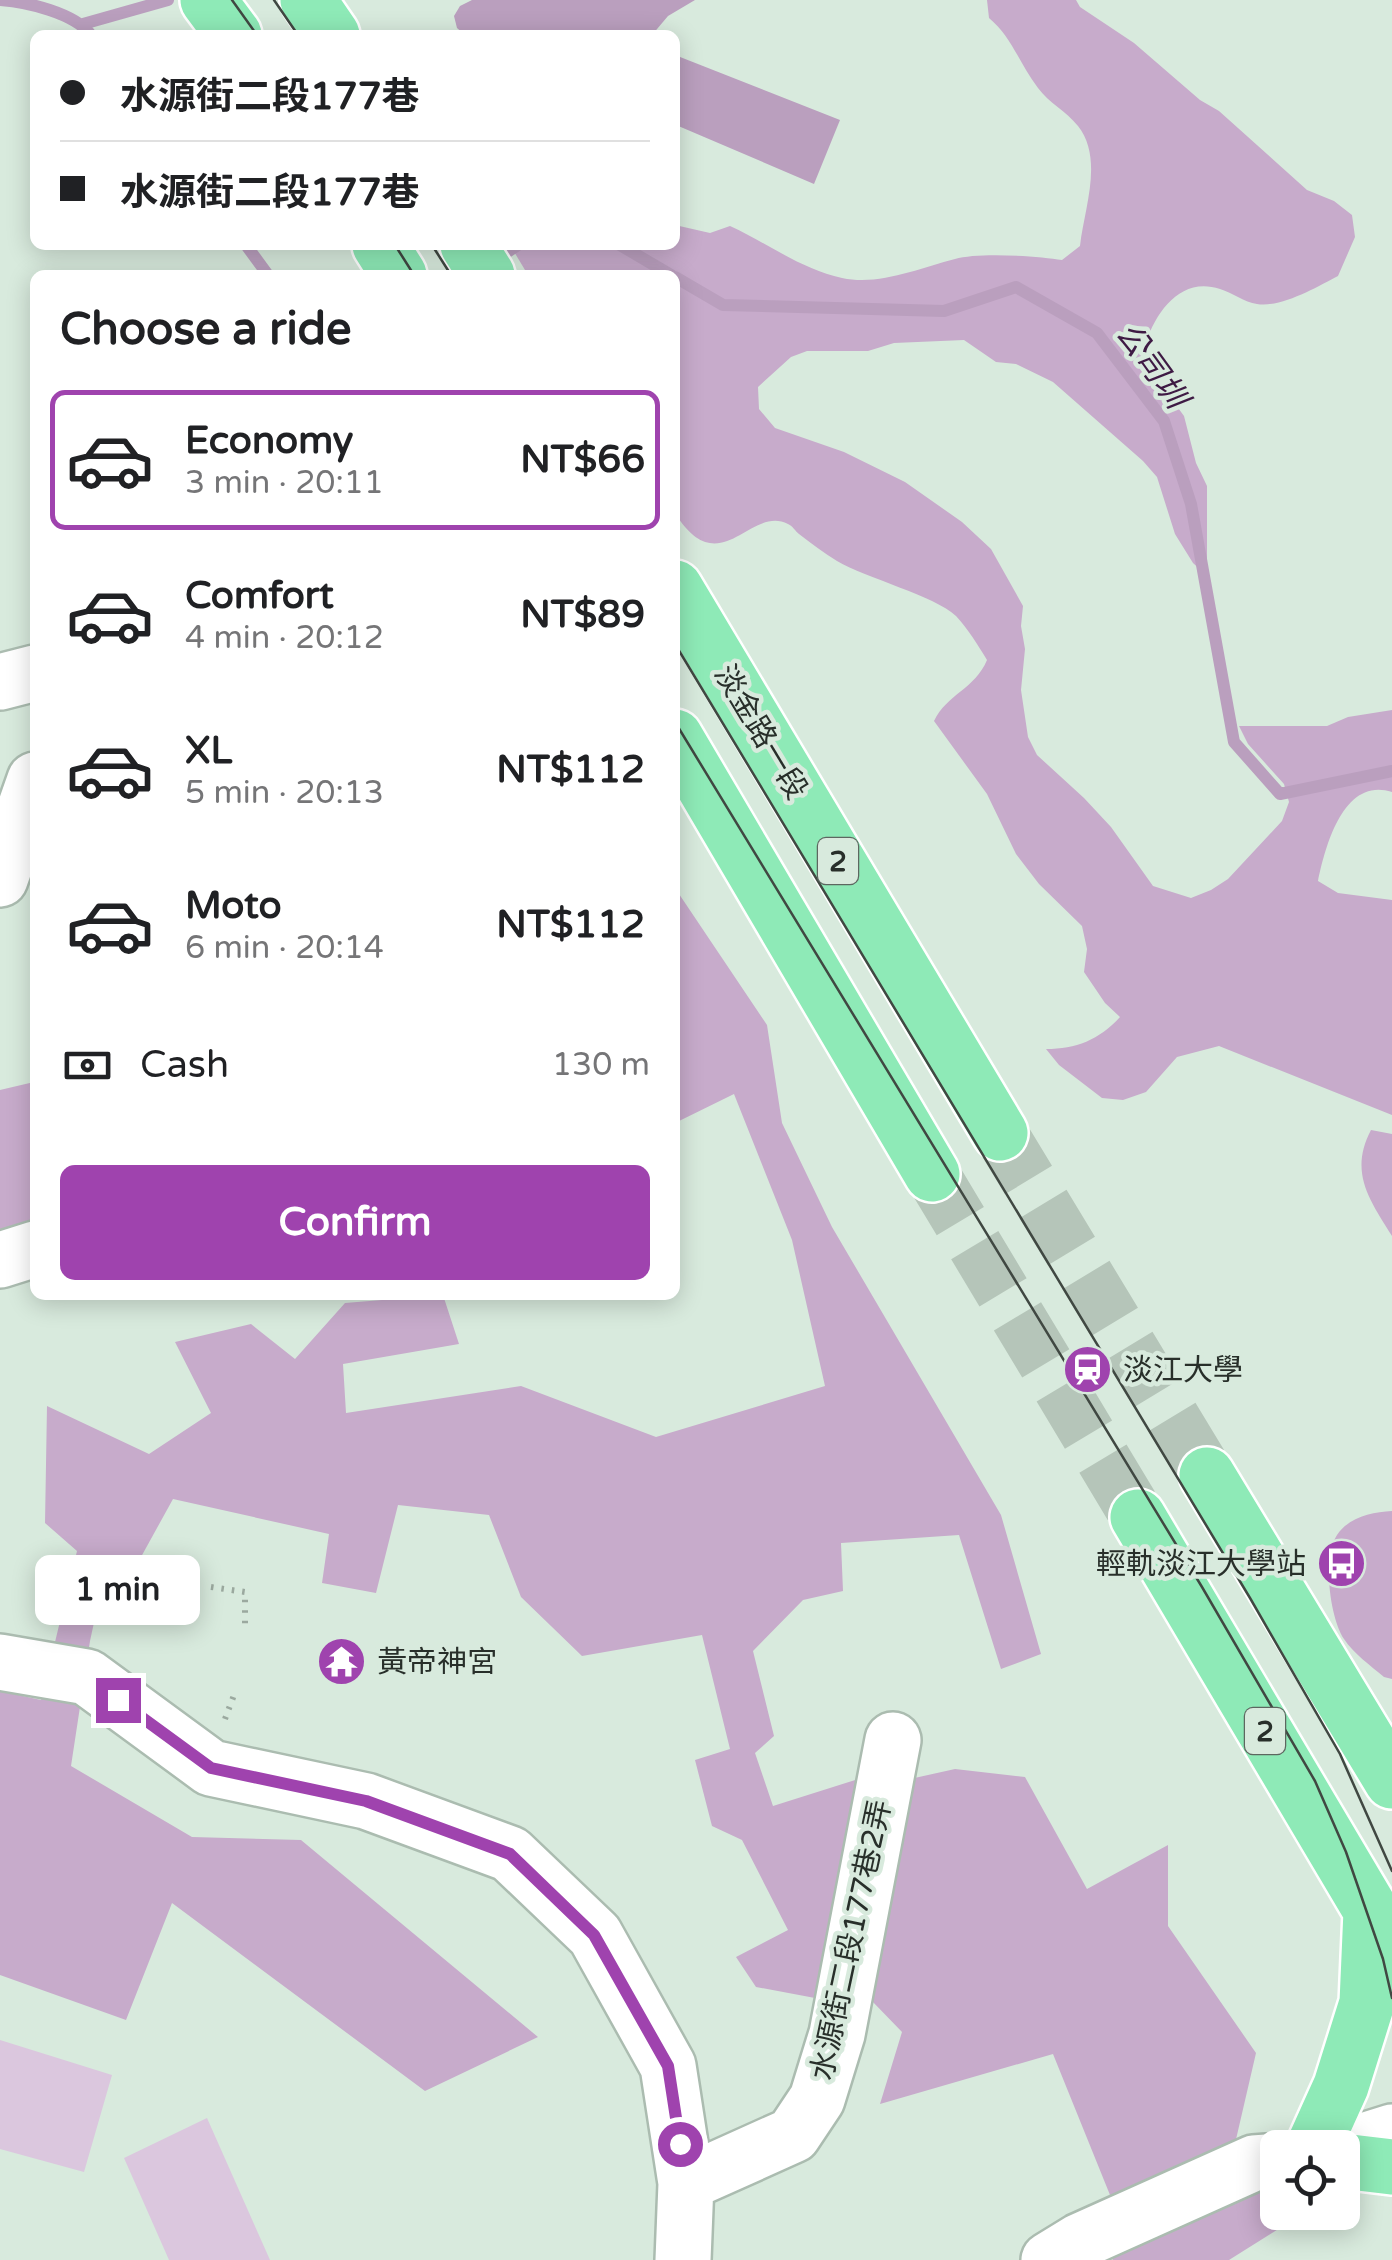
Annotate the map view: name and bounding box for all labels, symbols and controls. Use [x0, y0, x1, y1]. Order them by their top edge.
text: 水源街二段177巷 [120, 74, 420, 120]
text: 水源街二段177巷 [120, 170, 420, 216]
text: Choose a ride [60, 303, 351, 357]
water label: 公司圳 [1108, 316, 1197, 419]
icon: car [65, 415, 155, 505]
text: Economy [185, 418, 353, 464]
text: NT$66 [520, 437, 645, 483]
text: 3 min · 20:11 [185, 464, 384, 502]
icon: car [65, 570, 155, 660]
text: Comfort [185, 573, 334, 619]
text: NT$89 [520, 592, 645, 638]
text: 4 min · 20:12 [185, 619, 384, 657]
street label: 淡金路一段 [706, 658, 815, 806]
icon: car [65, 725, 155, 815]
text: XL [185, 728, 232, 774]
text: NT$112 [496, 747, 645, 793]
text: 5 min · 20:13 [185, 774, 384, 812]
road number: 2 [818, 838, 858, 884]
icon: car [65, 880, 155, 970]
text: Moto [185, 883, 281, 929]
text: NT$112 [496, 902, 645, 948]
text: 6 min · 20:14 [185, 929, 384, 967]
icon: cash [60, 1038, 115, 1093]
text: Cash [140, 1042, 229, 1088]
text: 130 m [552, 1046, 650, 1084]
button: Confirm [60, 1165, 650, 1280]
station icon: 淡江大學 [1062, 1344, 1114, 1396]
place label: 淡江大學 [1123, 1352, 1243, 1389]
bus stop icon: 輕軌淡江大學站 [1315, 1538, 1367, 1590]
place label: 輕軌淡江大學站 [1096, 1546, 1306, 1583]
callout: 1 min [36, 1555, 200, 1625]
text: 1 min [75, 1571, 160, 1609]
temple icon: 黃帝神宮 [316, 1636, 368, 1688]
place label: 黃帝神宮 [377, 1644, 497, 1681]
route end [96, 1678, 141, 1723]
road number: 2 [1245, 1708, 1285, 1754]
street label: 水源街二段177巷2弄 [804, 1797, 899, 2084]
route start [658, 2122, 703, 2167]
map controls [1260, 2130, 1360, 2230]
button: locate [1260, 2130, 1360, 2230]

